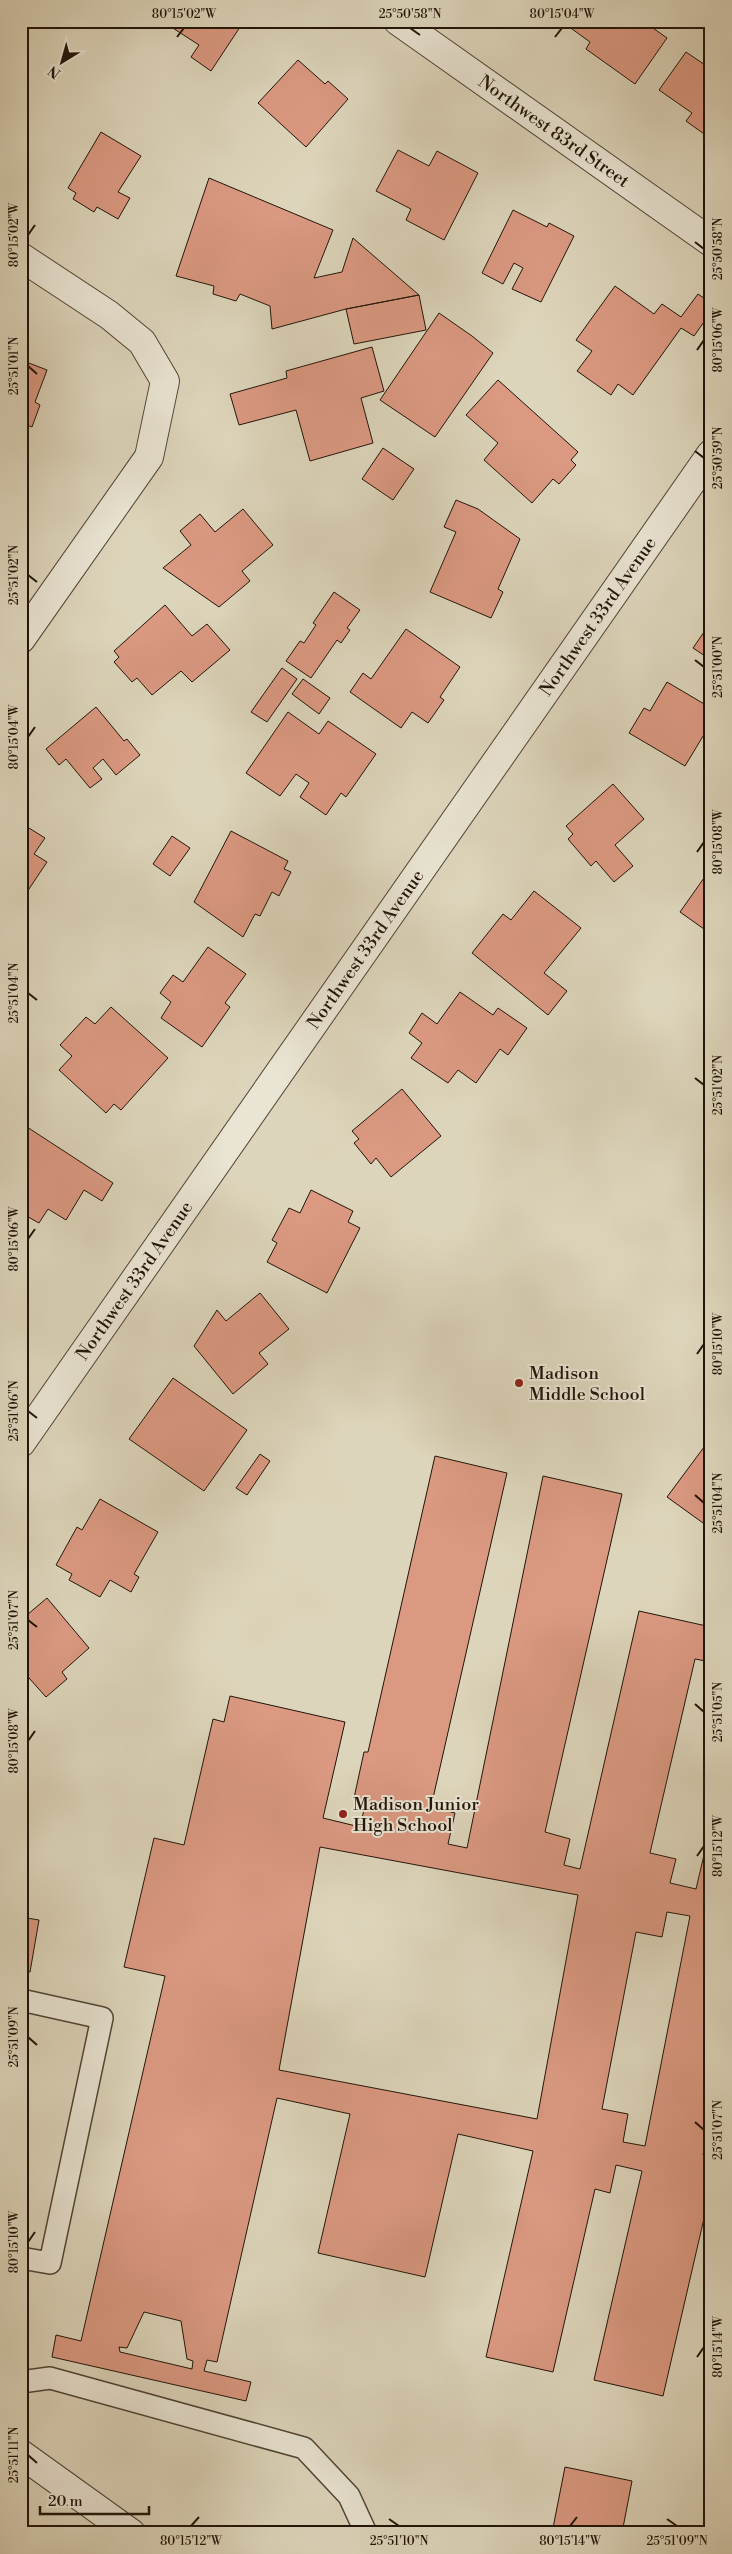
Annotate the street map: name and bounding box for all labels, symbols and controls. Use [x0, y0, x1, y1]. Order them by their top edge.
text: 80°15'02"W [152, 7, 217, 22]
text: 25°50'58"N [379, 7, 441, 22]
text: 80°15'04"W [530, 7, 596, 22]
north arrow [38, 38, 88, 88]
text: N [45, 61, 65, 82]
street label: Northwest 83rd Street [474, 70, 634, 193]
text: 80°15'02"W [7, 202, 22, 267]
text: 25°50'58"N [711, 218, 726, 280]
text: 80°15'06"W [711, 306, 726, 373]
text: 25°51'01"N [7, 337, 22, 395]
text: 25°50'59"N [711, 427, 726, 489]
street label: Northwest 33rd Avenue [535, 532, 662, 701]
text: 25°51'02"N [7, 545, 22, 605]
text: 25°51'00"N [711, 636, 726, 698]
text: 80°15'04"W [7, 703, 22, 769]
text: 80°15'08"W [711, 808, 726, 875]
street label: Northwest 33rd Avenue [302, 865, 429, 1034]
text: 25°51'04"N [7, 962, 22, 1024]
text: 25°51'02"N [711, 1055, 726, 1115]
street label: Northwest 33rd Avenue [71, 1197, 198, 1365]
text: 80°15'06"W [7, 1205, 22, 1272]
text: 80°15'10"W [711, 1312, 726, 1375]
place label: Madison Middle School [529, 1362, 646, 1406]
marker: Madison Middle School [513, 1377, 525, 1389]
text: 25°51'06"N [7, 1380, 22, 1442]
text: 25°51'04"N [711, 1472, 726, 1534]
text: 25°51'07"N [7, 1590, 22, 1650]
text: 25°51'05"N [711, 1682, 726, 1742]
text: 80°15'08"W [7, 1707, 22, 1774]
place label: Madison Junior High School [353, 1793, 479, 1837]
marker: Madison Junior High School [337, 1808, 349, 1820]
text: 80°15'12"W [711, 1814, 726, 1877]
text: 25°51'09"N [7, 2006, 22, 2068]
text: 25°51'07"N [711, 2100, 726, 2160]
text: 80°15'10"W [7, 2210, 22, 2273]
text: 80°15'14"W [711, 2315, 726, 2378]
text: 25°51'11"N [7, 2427, 22, 2483]
scale bar [40, 2484, 149, 2516]
text: 20 m [48, 2492, 83, 2511]
text: 80°15'12"W [160, 2534, 223, 2549]
text: 25°51'10"N [370, 2534, 428, 2549]
text: 80°15'14"W [539, 2534, 602, 2549]
text: 25°51'09"N [646, 2534, 708, 2549]

